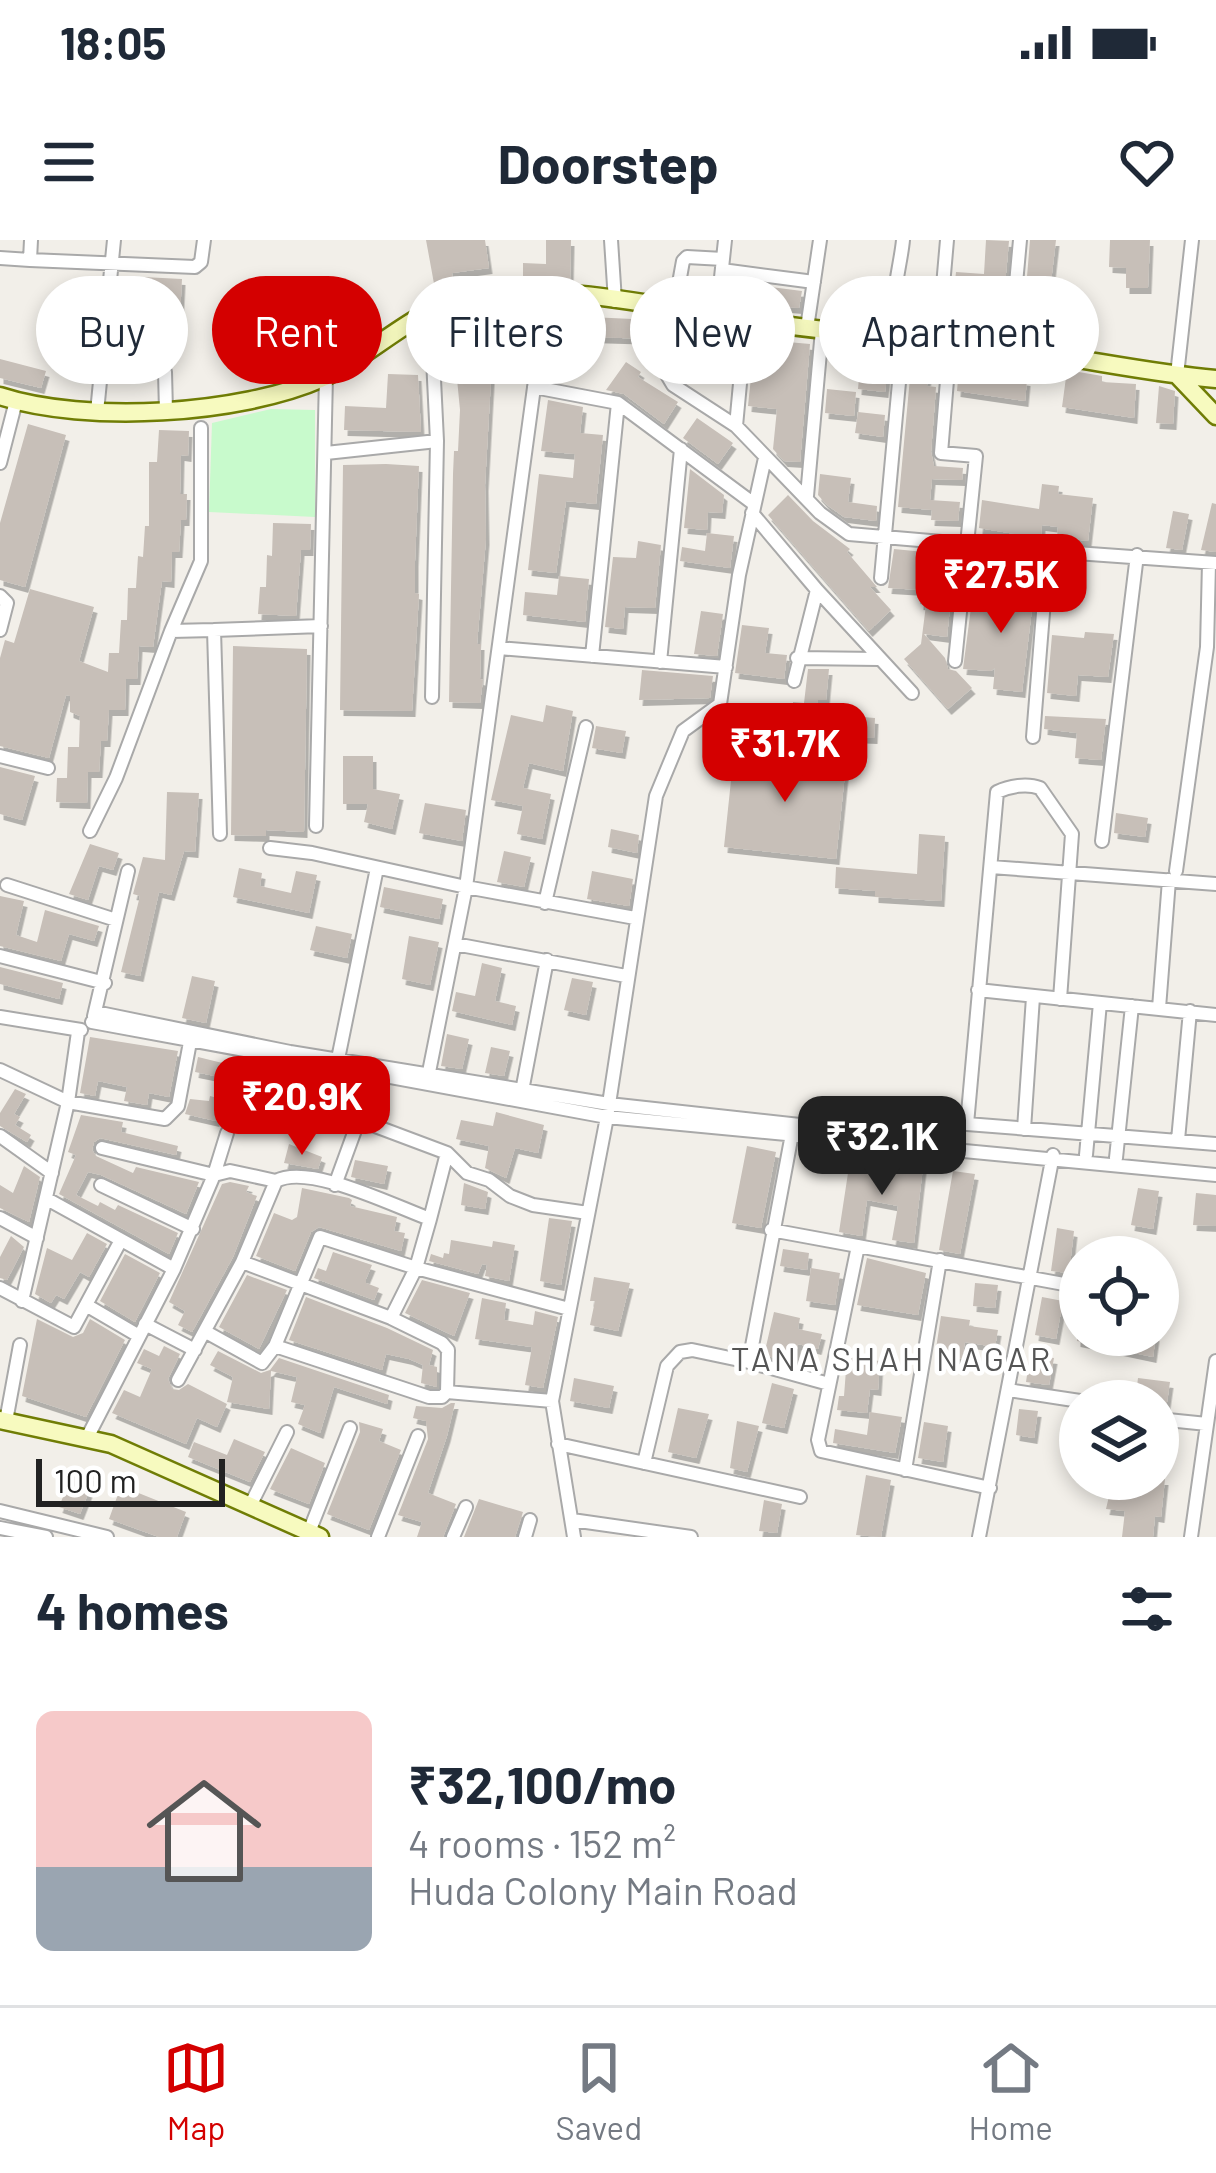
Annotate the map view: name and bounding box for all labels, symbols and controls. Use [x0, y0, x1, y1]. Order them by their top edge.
text: 18:05 [60, 15, 167, 69]
icon: menu [36, 129, 102, 195]
icon: heart [1114, 129, 1180, 195]
text: Doorstep [497, 130, 719, 195]
chip: Buy [36, 276, 188, 384]
chip: Rent [212, 276, 382, 384]
chip: Filters [406, 276, 606, 384]
chip: New [630, 276, 795, 384]
chip: Apartment [819, 276, 1099, 384]
pin: ₹27.5K [903, 534, 1099, 636]
text: ₹27.5K [943, 549, 1059, 596]
pin: ₹31.7K [687, 703, 883, 805]
text: ₹31.7K [729, 718, 841, 765]
pin: ₹20.9K [204, 1056, 400, 1158]
text: ₹20.9K [241, 1071, 363, 1118]
pin: ₹32.1K [784, 1096, 980, 1198]
text: ₹32.1K [825, 1111, 939, 1158]
map controls [1059, 1236, 1179, 1500]
button: locate [1059, 1236, 1179, 1356]
district label: TANA SHAH NAGAR [731, 1338, 1053, 1378]
button: layers [1059, 1380, 1179, 1500]
scale bar [36, 1453, 225, 1506]
text: 100 m [54, 1460, 137, 1500]
icon: filters [1114, 1576, 1180, 1642]
text: 4 homes [36, 1579, 229, 1640]
text: ₹32,100/mo [408, 1753, 676, 1814]
icon: home [132, 1759, 276, 1903]
text: 4 rooms · 152 m² [408, 1819, 676, 1866]
text: Huda Colony Main Road [408, 1866, 798, 1913]
tab: Map [163, 2035, 229, 2147]
tab: Saved [556, 2035, 642, 2147]
tab: Home [969, 2035, 1053, 2147]

